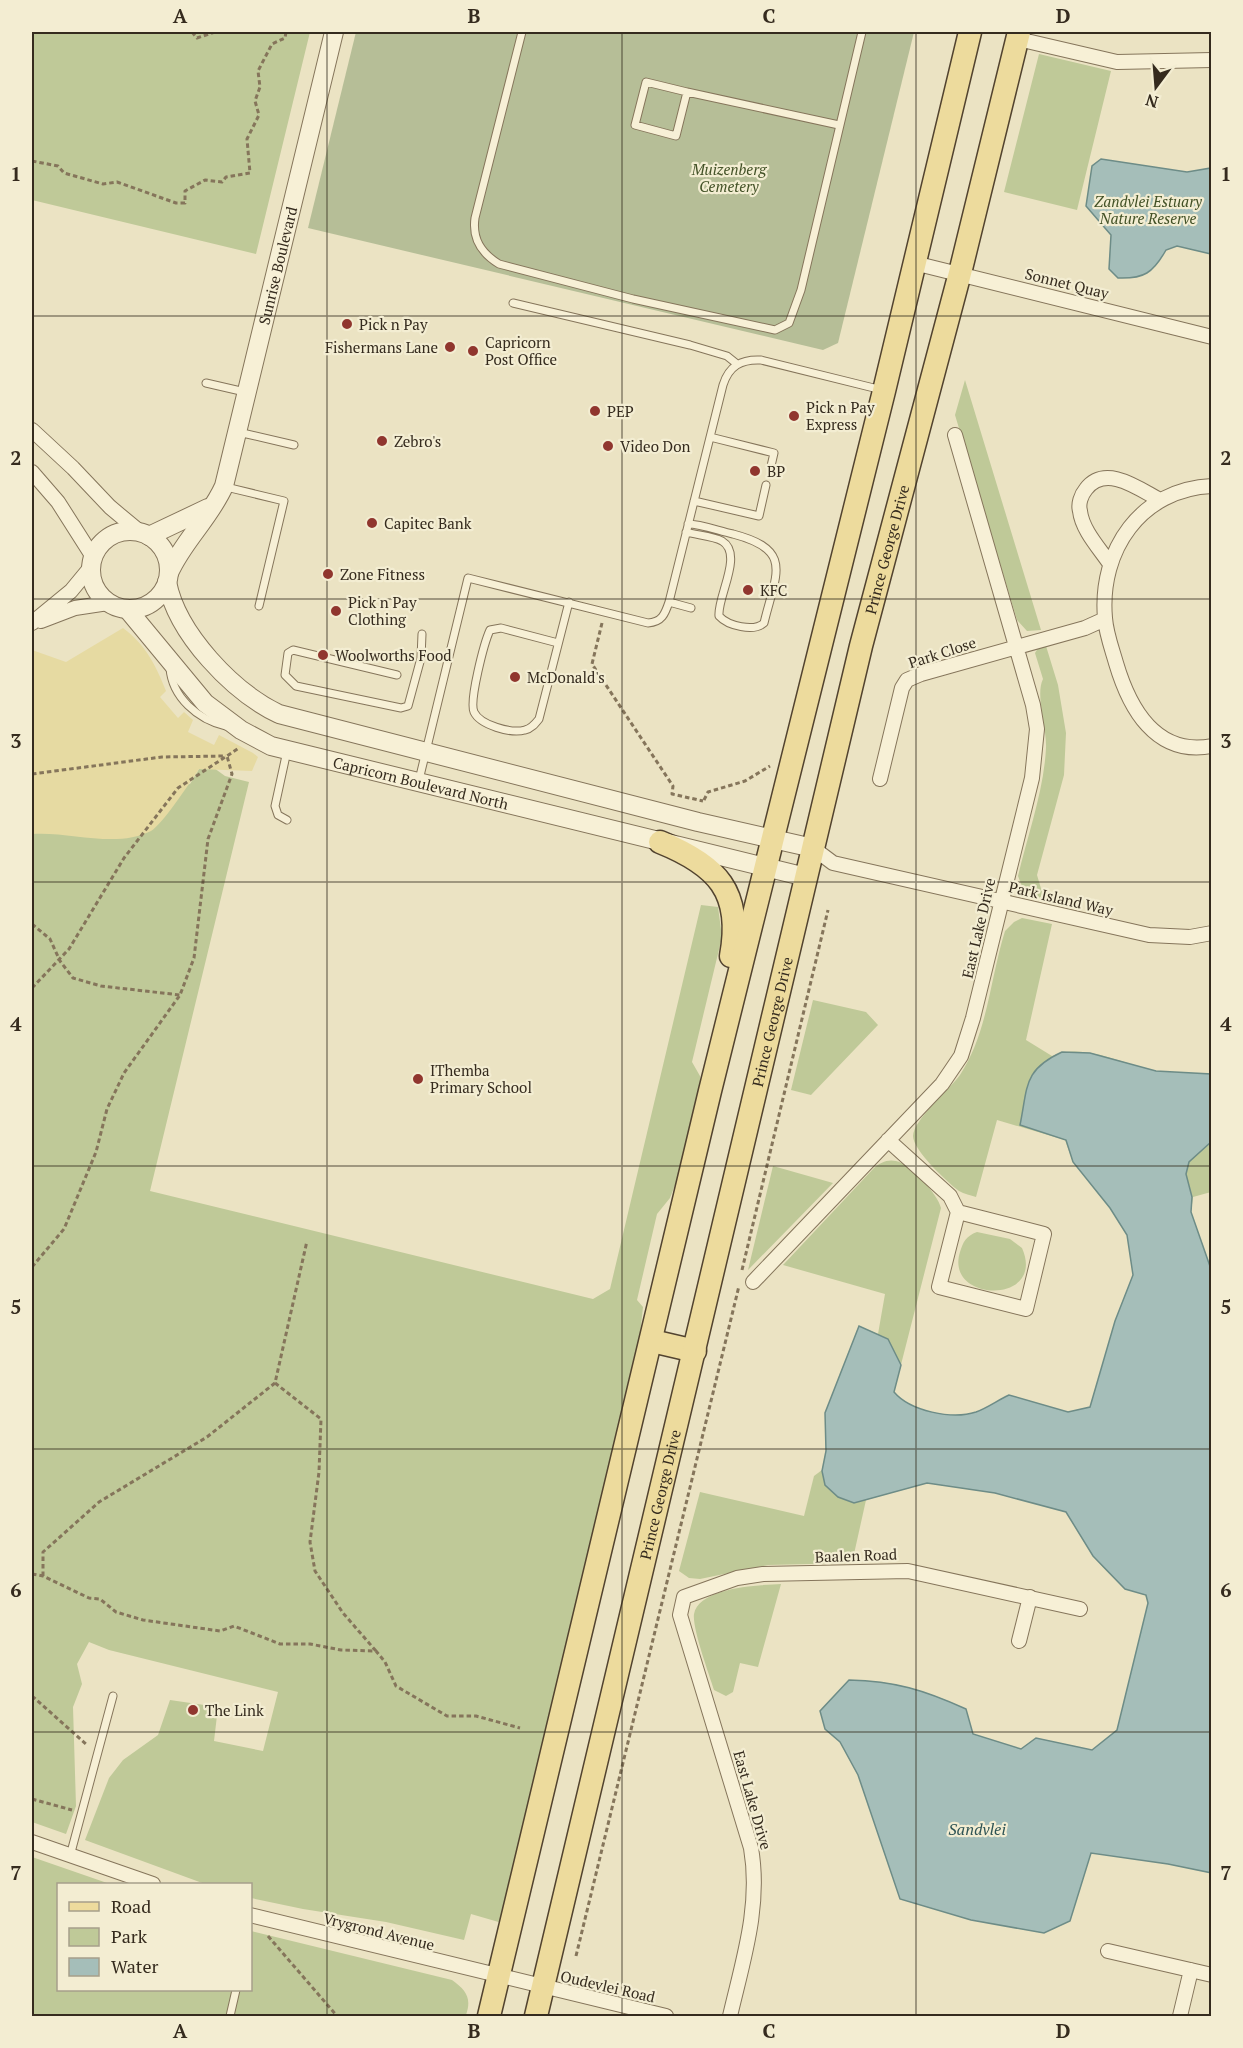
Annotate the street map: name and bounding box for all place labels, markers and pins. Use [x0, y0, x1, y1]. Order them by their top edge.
place label: Pick n Pay [359, 314, 428, 334]
marker: Pick n Pay [340, 317, 354, 331]
place label: Capricorn Post Office [485, 332, 557, 369]
place label: Fishermans Lane [325, 337, 438, 357]
marker: Fishermans Lane [443, 340, 457, 354]
marker: Capricorn Post Office [466, 344, 480, 358]
place label: Pick n Pay Express [806, 397, 875, 434]
place label: PEP [607, 401, 634, 421]
marker: PEP [588, 404, 602, 418]
marker: Pick n Pay Express [787, 409, 801, 423]
place label: Zebro's [394, 431, 441, 451]
marker: Zebro's [375, 434, 389, 448]
place label: Video Don [620, 436, 691, 456]
marker: Video Don [601, 439, 615, 453]
place label: BP [767, 461, 785, 481]
marker: BP [748, 464, 762, 478]
place label: Capitec Bank [384, 513, 472, 533]
marker: Capitec Bank [365, 516, 379, 530]
place label: Zone Fitness [340, 564, 425, 584]
marker: Zone Fitness [321, 567, 335, 581]
place label: KFC [760, 580, 788, 600]
marker: KFC [741, 583, 755, 597]
place label: Pick n Pay Clothing [348, 592, 417, 629]
marker: Pick n Pay Clothing [329, 604, 343, 618]
place label: Woolworths Food [335, 645, 452, 665]
marker: Woolworths Food [316, 648, 330, 662]
place label: McDonald's [527, 667, 605, 687]
marker: McDonald's [508, 670, 522, 684]
place label: IThemba Primary School [430, 1060, 532, 1097]
marker: IThemba Primary School [411, 1072, 425, 1086]
place label: The Link [205, 1700, 264, 1720]
marker: The Link [186, 1703, 200, 1717]

